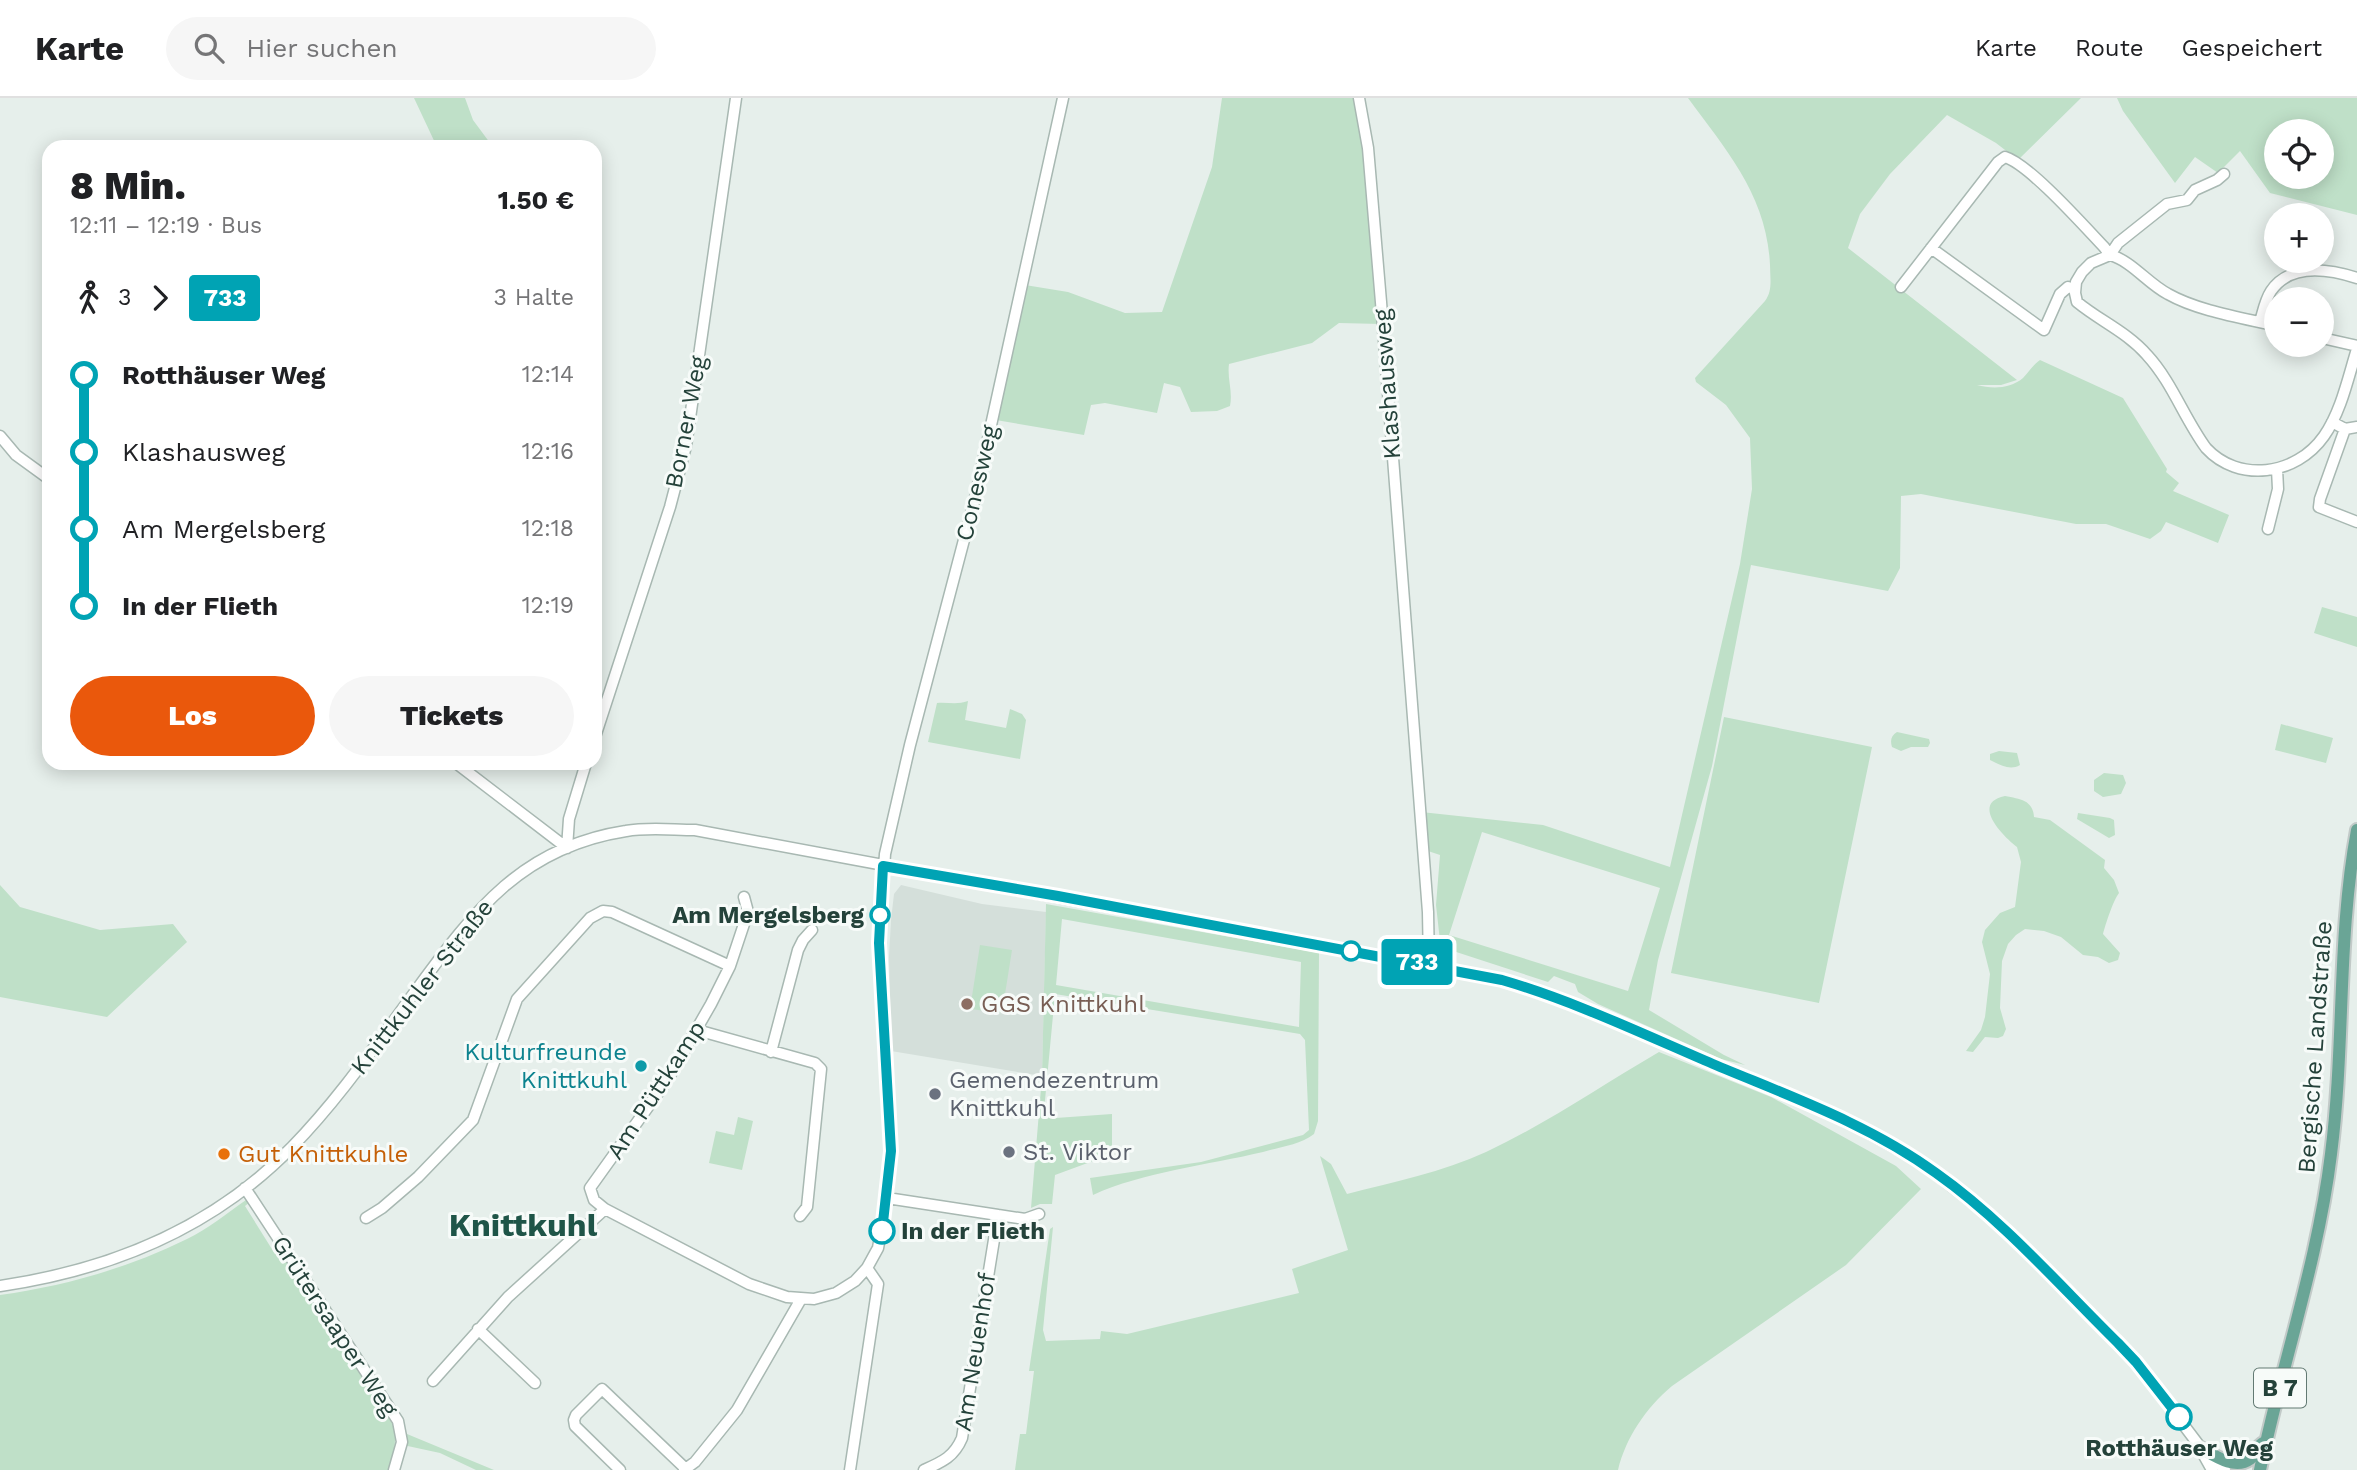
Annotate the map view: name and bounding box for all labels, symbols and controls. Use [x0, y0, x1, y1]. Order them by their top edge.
search box [166, 17, 656, 80]
text: Karte [35, 29, 124, 68]
icon: search [190, 29, 228, 67]
text: Hier suchen [246, 33, 398, 63]
text: Karte [1975, 34, 2037, 62]
text: Route [2075, 34, 2144, 62]
text: Gespeichert [2182, 34, 2322, 62]
map controls [2264, 119, 2334, 357]
button: locate [2264, 119, 2334, 189]
text: 8 Min. [70, 164, 186, 208]
text: 1.50 € [498, 185, 574, 215]
button: + [2264, 203, 2334, 273]
text: 12:11 – 12:19 · Bus [70, 212, 262, 239]
icon: walk [70, 279, 108, 317]
icon: forward [141, 279, 179, 317]
text: 3 [118, 284, 131, 311]
text: 733 [203, 284, 246, 312]
text: 3 Halte [494, 284, 574, 311]
button: − [2264, 287, 2334, 357]
street label: Klashausweg [1368, 308, 1406, 460]
street label: Borner Weg [659, 353, 713, 491]
text: Rotthäuser Weg [122, 360, 325, 390]
text: 12:14 [522, 361, 574, 388]
street label: Conesweg [950, 422, 1004, 544]
text: Klashausweg [122, 437, 285, 467]
text: 12:16 [522, 438, 574, 465]
text: Am Mergelsberg [122, 514, 325, 544]
text: 12:18 [522, 515, 574, 542]
text: In der Flieth [122, 591, 278, 621]
text: 12:19 [522, 592, 574, 619]
button: Los [70, 676, 315, 756]
button: Tickets [329, 676, 574, 756]
street label: Knittkuhler Straße [345, 894, 499, 1080]
place label: Am Mergelsberg [672, 901, 865, 929]
marker: Am Mergelsberg [870, 905, 890, 925]
street label: Bergische Landstraße [2292, 920, 2338, 1174]
line badge: 733 [1377, 939, 1457, 985]
unlabelled marker [1341, 941, 1361, 961]
text: 733 [1395, 948, 1439, 976]
place label: GGS Knittkuhl [981, 990, 1146, 1018]
marker: GGS Knittkuhl [959, 996, 975, 1012]
street label: Am Püttkamp [601, 1015, 711, 1165]
place label: Kulturfreunde Knittkuhl [464, 1038, 628, 1094]
marker: Kulturfreunde Knittkuhl [633, 1058, 649, 1074]
place label: Gemendezentrum Knittkuhl [949, 1066, 1159, 1122]
marker: Gemendezentrum Knittkuhl [927, 1086, 943, 1102]
place label: St. Viktor [1023, 1138, 1132, 1166]
place label: Gut Knittkuhle [238, 1140, 408, 1168]
marker: St. Viktor [1001, 1144, 1017, 1160]
marker: Gut Knittkuhle [216, 1146, 232, 1162]
district label: Knittkuhl [449, 1206, 598, 1244]
place label: In der Flieth [901, 1217, 1045, 1245]
marker: In der Flieth [869, 1218, 895, 1244]
street label: Grütersaaper Weg [266, 1230, 404, 1422]
street label: Am Neuenhof [949, 1270, 1001, 1433]
road number: B 7 [2254, 1368, 2306, 1408]
marker: Rotthäuser Weg [2166, 1404, 2192, 1430]
place label: Rotthäuser Weg [2085, 1434, 2273, 1462]

